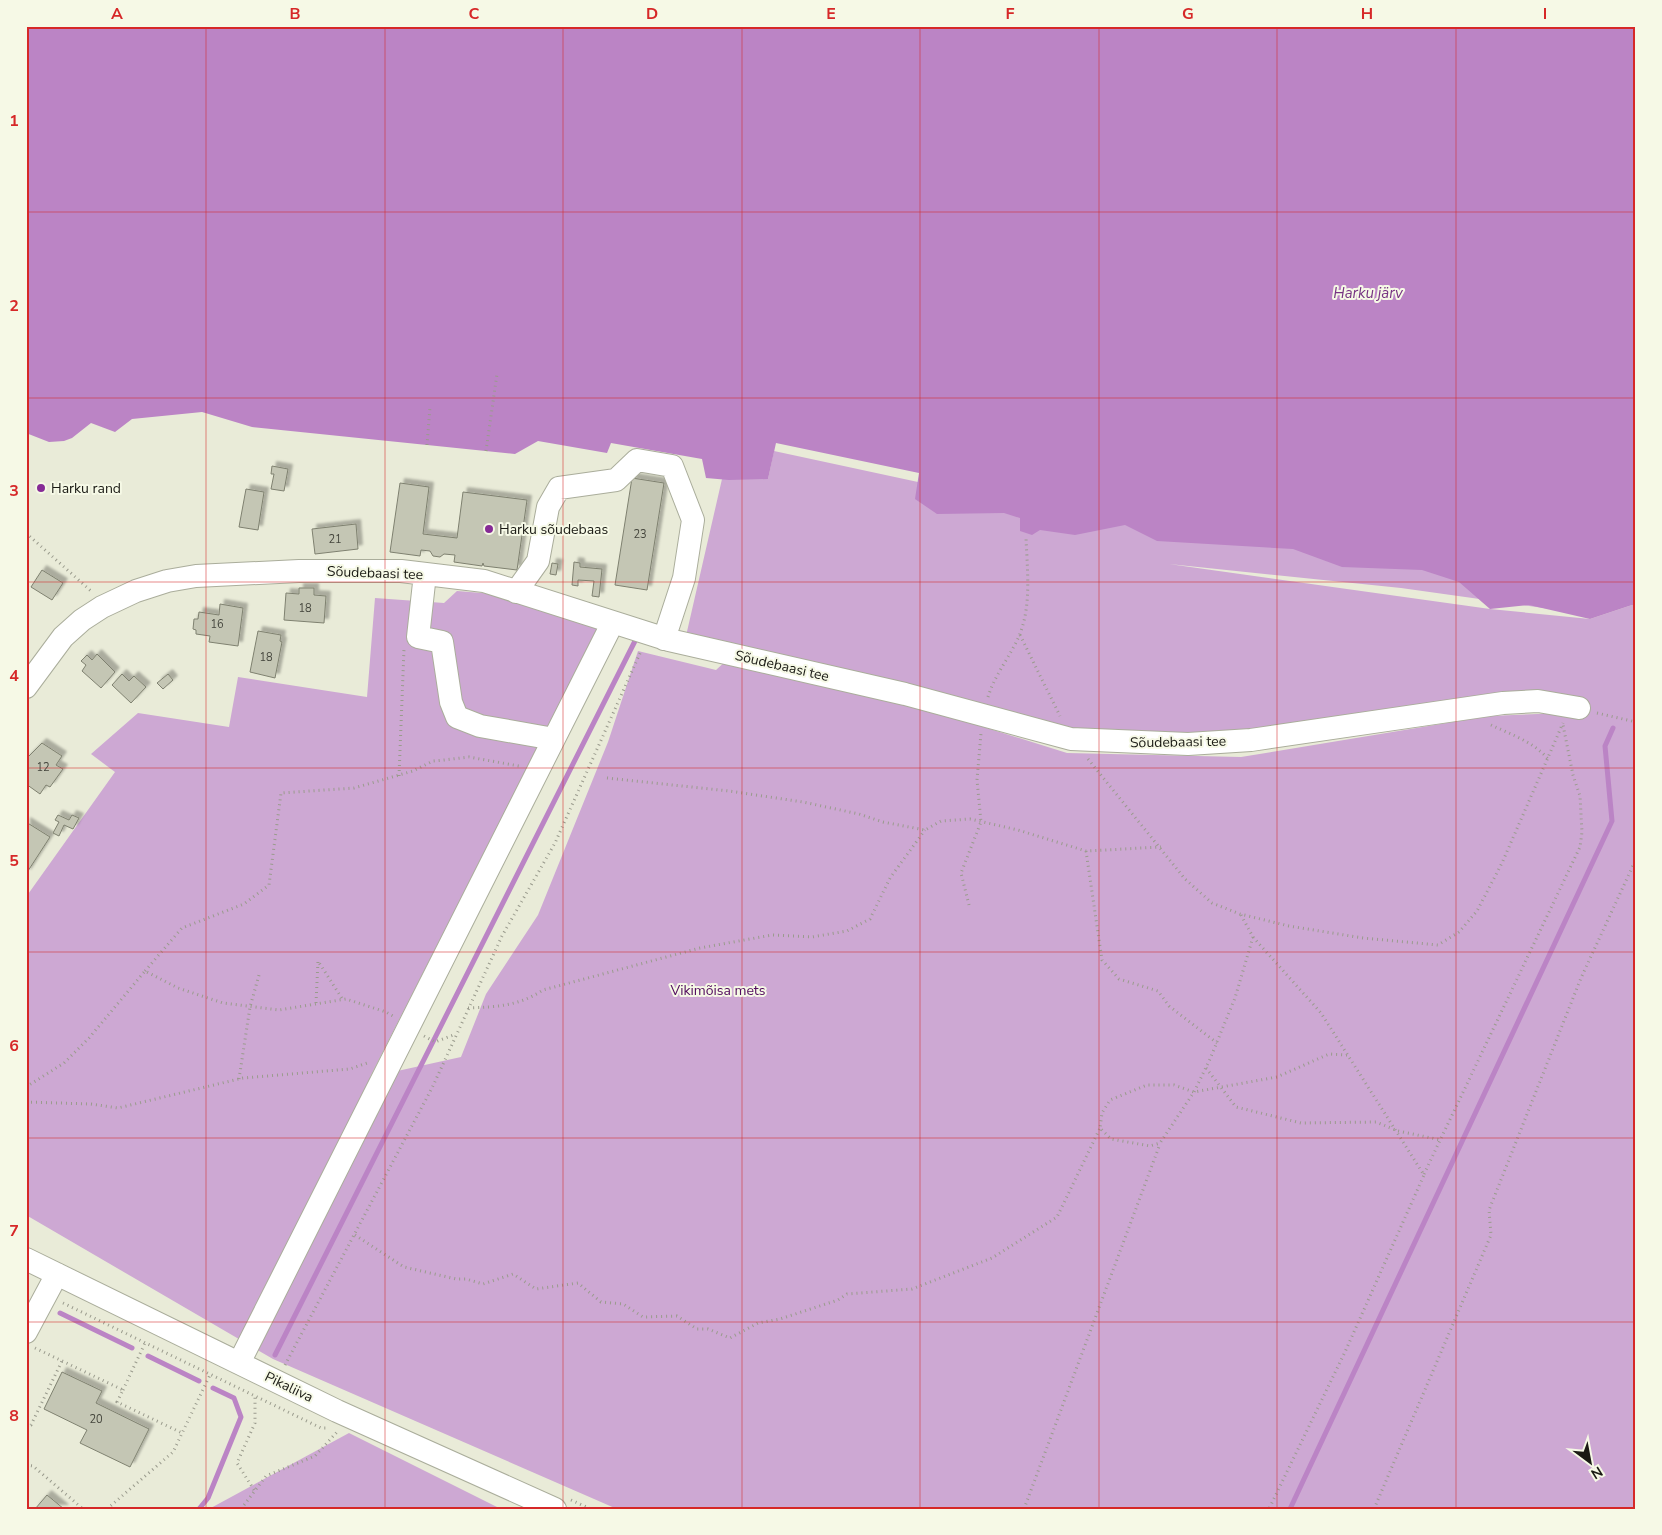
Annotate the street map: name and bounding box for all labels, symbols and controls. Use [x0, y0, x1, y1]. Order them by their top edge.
text: A [111, 3, 123, 25]
text: B [289, 3, 301, 25]
text: C [469, 3, 480, 25]
text: D [646, 3, 658, 25]
text: E [826, 3, 836, 25]
text: F [1006, 3, 1015, 25]
text: G [1182, 3, 1194, 25]
text: H [1361, 3, 1373, 25]
text: I [1543, 3, 1547, 25]
text: 1 [9, 110, 19, 132]
water label: Harku järv [1333, 283, 1404, 303]
text: 2 [9, 295, 19, 317]
place label: Harku rand [51, 479, 121, 498]
text: 3 [9, 480, 19, 502]
marker: Harku rand [35, 482, 47, 494]
place label: Harku sõudebaas [499, 520, 609, 539]
marker: Harku sõudebaas [483, 523, 495, 535]
house number: 23 [633, 527, 647, 542]
house number: 21 [328, 532, 342, 547]
street label: Sõudebaasi tee [327, 562, 423, 584]
house number: 18 [298, 601, 312, 616]
house number: 16 [210, 617, 224, 632]
street label: Sõudebaasi tee [733, 646, 831, 686]
house number: 18 [259, 650, 273, 665]
text: 4 [9, 665, 19, 687]
street label: Sõudebaasi tee [1130, 732, 1226, 752]
house number: 12 [36, 760, 50, 775]
text: 5 [9, 850, 19, 872]
park label: Vikimõisa mets [670, 981, 766, 1000]
text: 6 [9, 1035, 19, 1057]
text: 7 [9, 1220, 19, 1242]
street label: Pikaliiva [262, 1367, 316, 1407]
text: 8 [9, 1405, 19, 1427]
house number: 20 [89, 1412, 103, 1427]
north arrow [1564, 1438, 1614, 1488]
text: N [1587, 1462, 1606, 1483]

